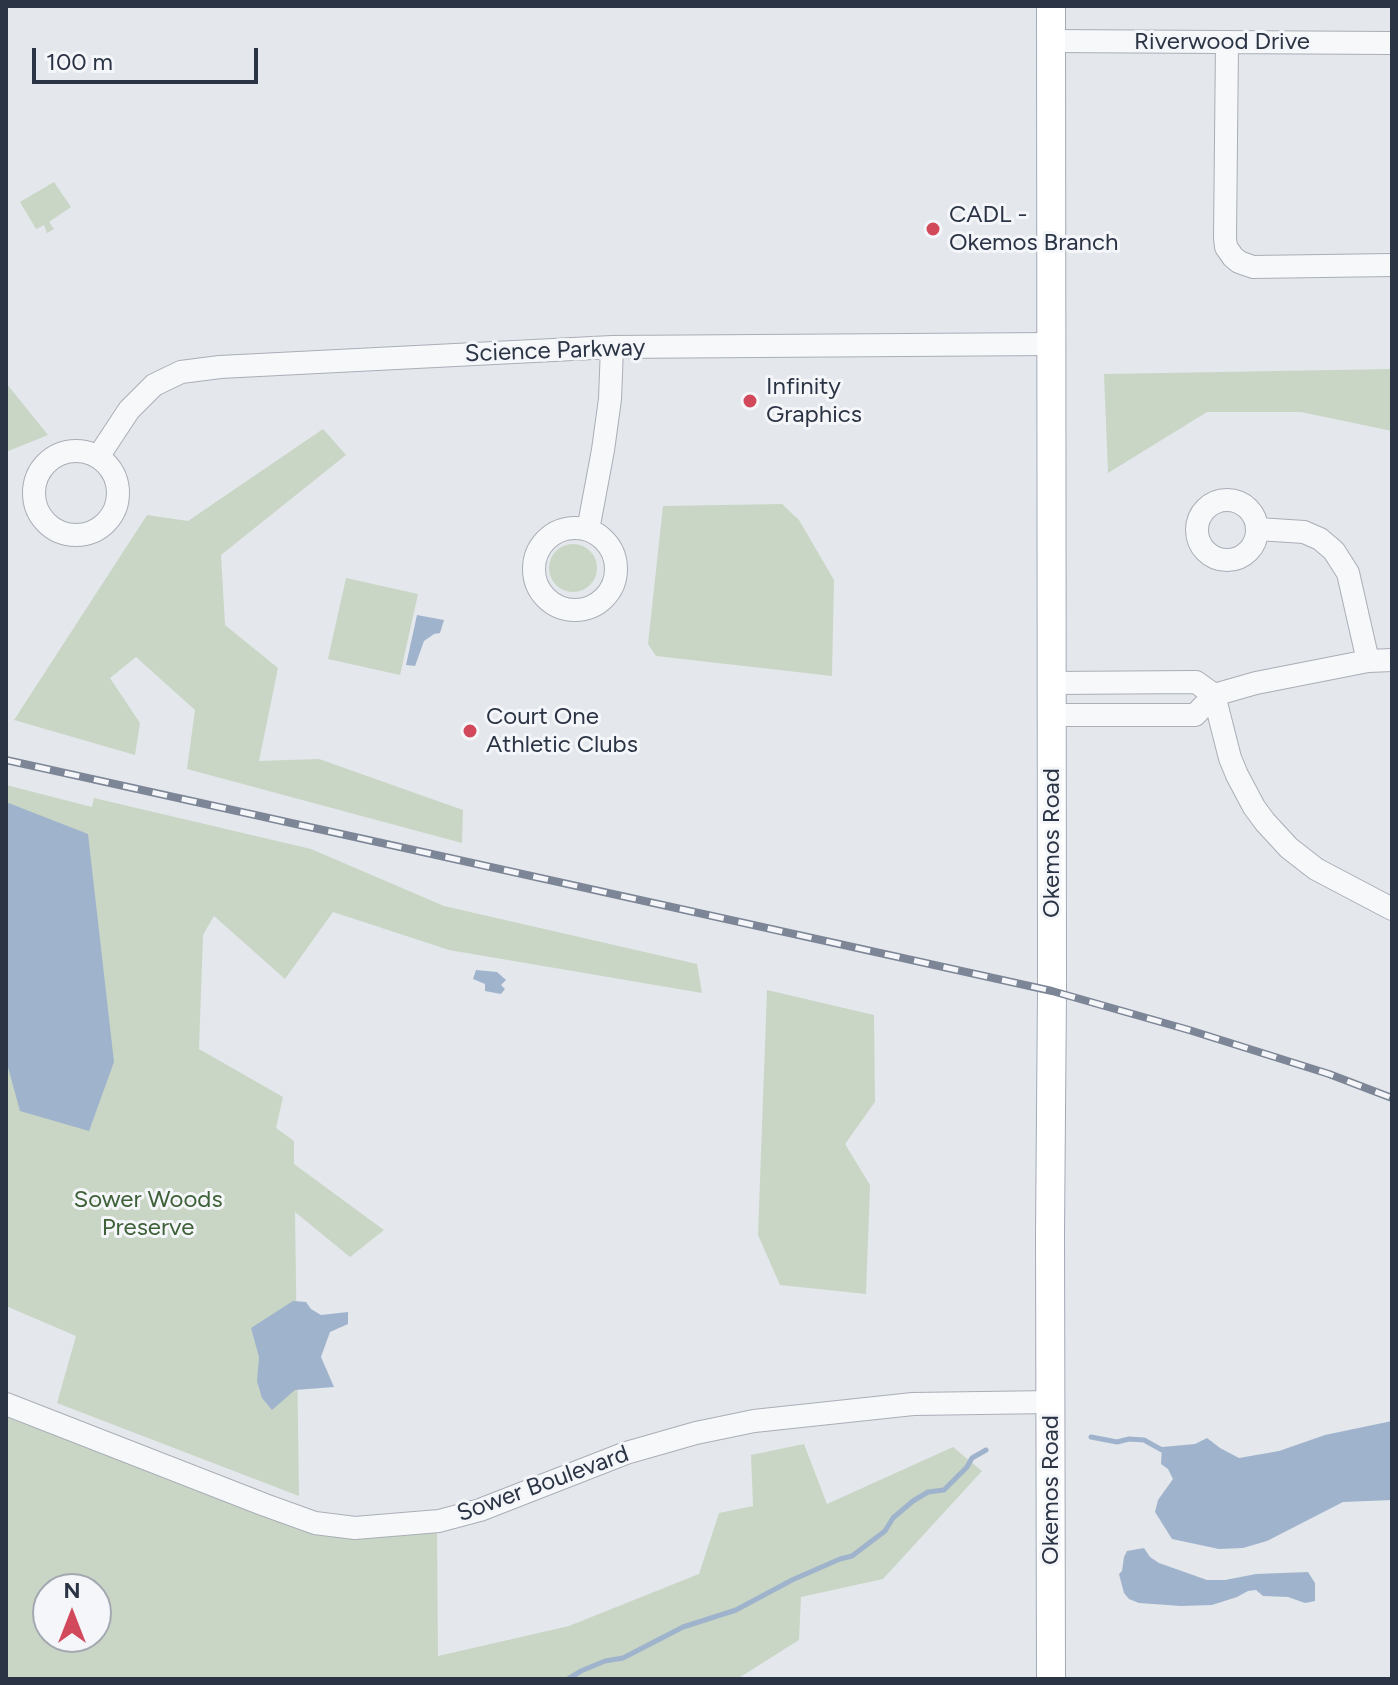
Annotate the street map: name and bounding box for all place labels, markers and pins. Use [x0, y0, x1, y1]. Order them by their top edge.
place label: CADL - Okemos Branch [949, 201, 1118, 257]
marker: CADL - Okemos Branch [924, 220, 942, 238]
place label: Infinity Graphics [766, 373, 862, 429]
marker: Infinity Graphics [741, 392, 759, 410]
place label: Court One Athletic Clubs [486, 703, 638, 759]
marker: Court One Athletic Clubs [461, 722, 479, 740]

